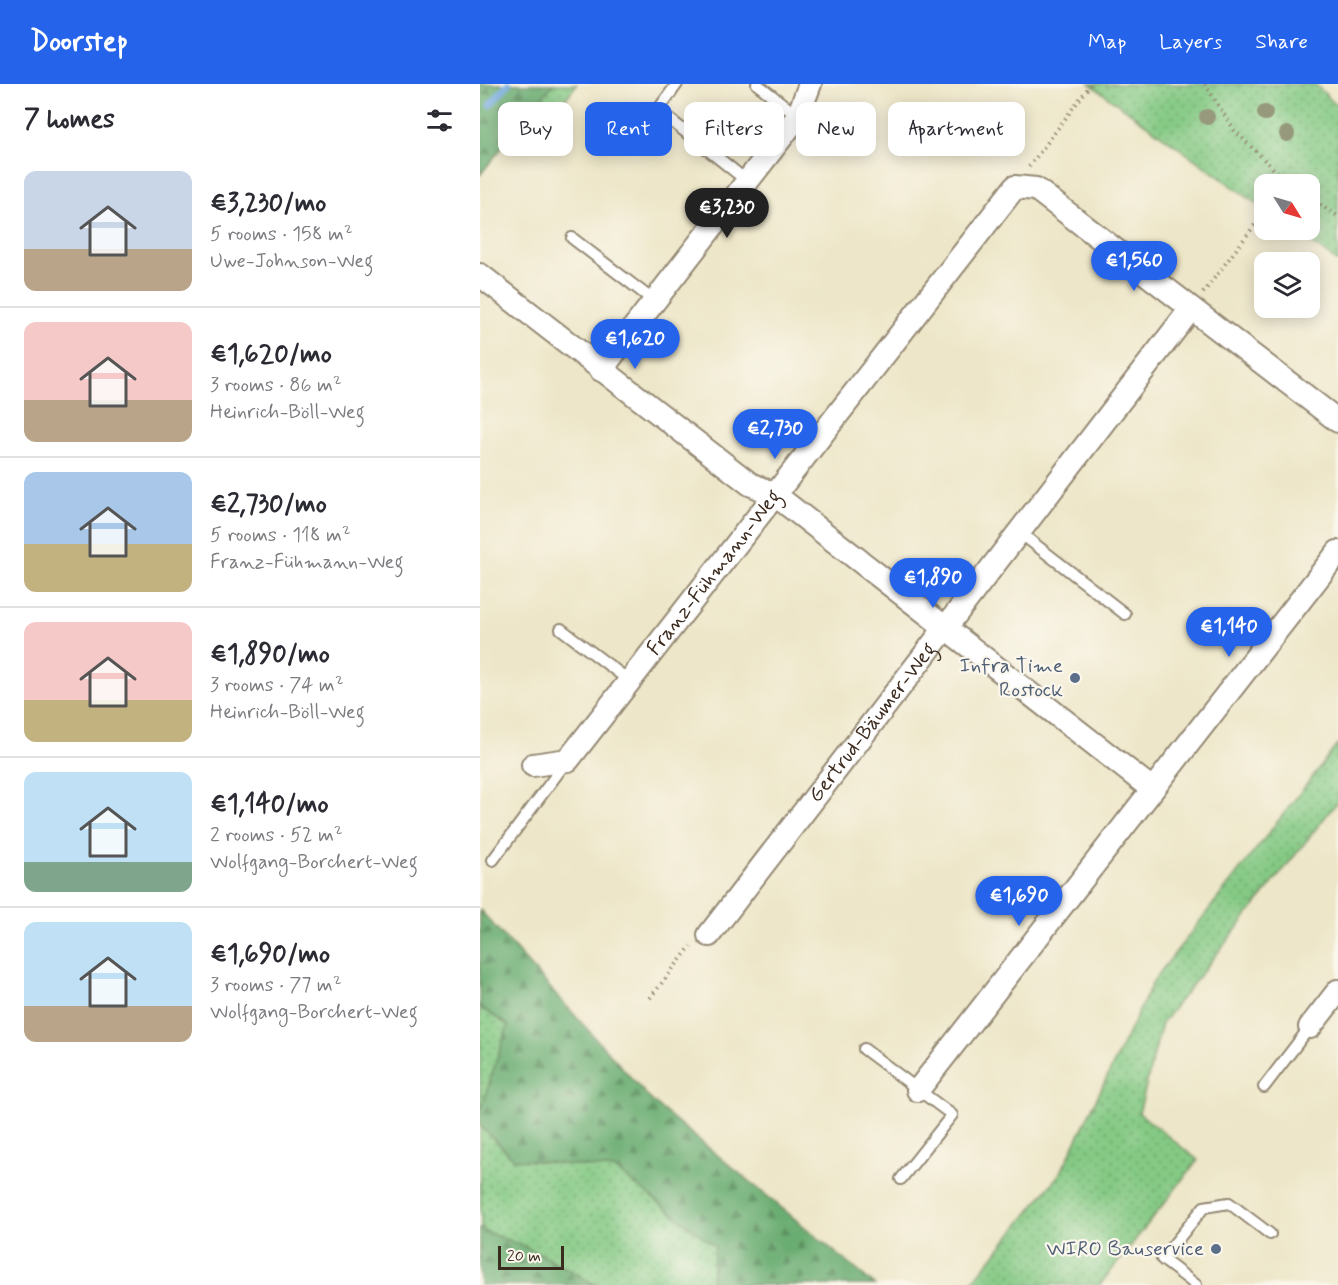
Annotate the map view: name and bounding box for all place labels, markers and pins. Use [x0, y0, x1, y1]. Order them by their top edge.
pin: €3,230 [678, 188, 776, 239]
pin: €1,560 [1085, 241, 1183, 292]
pin: €1,620 [586, 319, 684, 370]
pin: €2,730 [726, 409, 824, 460]
pin: €1,890 [884, 558, 982, 609]
pin: €1,140 [1180, 607, 1278, 658]
place label: Infra Time Rostock [960, 652, 1063, 704]
marker: Infra Time Rostock [1068, 671, 1082, 685]
pin: €1,690 [970, 876, 1068, 927]
place label: WIRO Bauservice [1046, 1235, 1204, 1263]
marker: WIRO Bauservice [1209, 1242, 1223, 1256]

